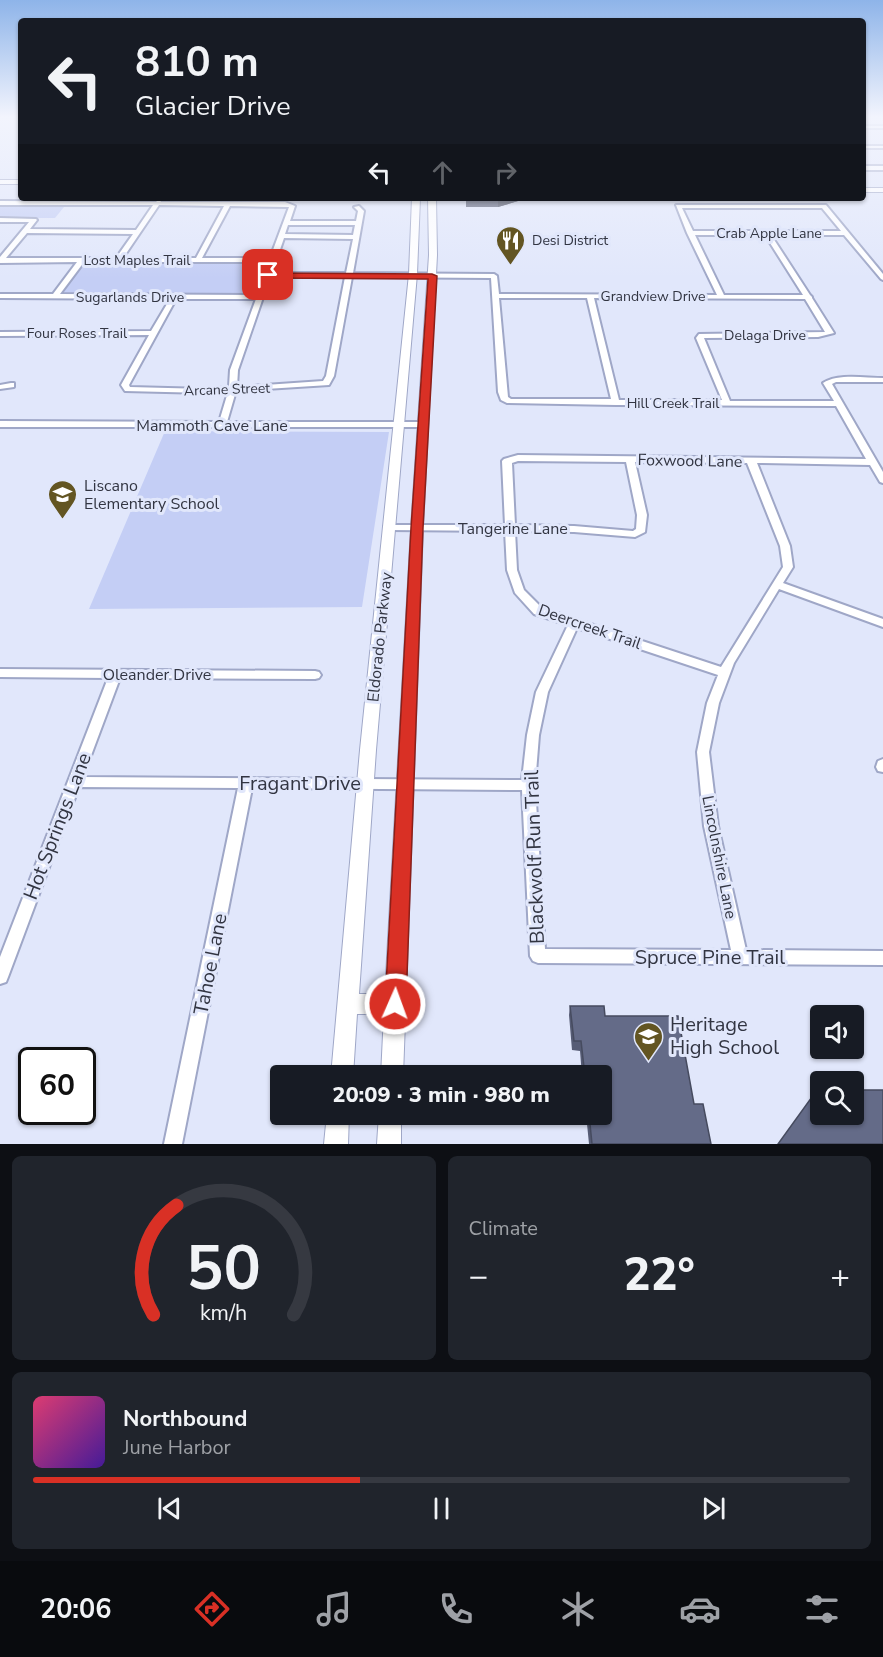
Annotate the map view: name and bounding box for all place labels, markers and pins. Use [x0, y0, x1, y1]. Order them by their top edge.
restaurant icon: Desi District [495, 224, 527, 266]
place label: Desi District [532, 231, 608, 250]
pin [242, 249, 293, 300]
place label: Liscano Elementary School [84, 475, 220, 515]
school or university icon: Liscano Elementary School [47, 478, 79, 520]
place label: Heritage High School [670, 1011, 779, 1061]
school or university icon: Heritage High School [633, 1020, 665, 1062]

